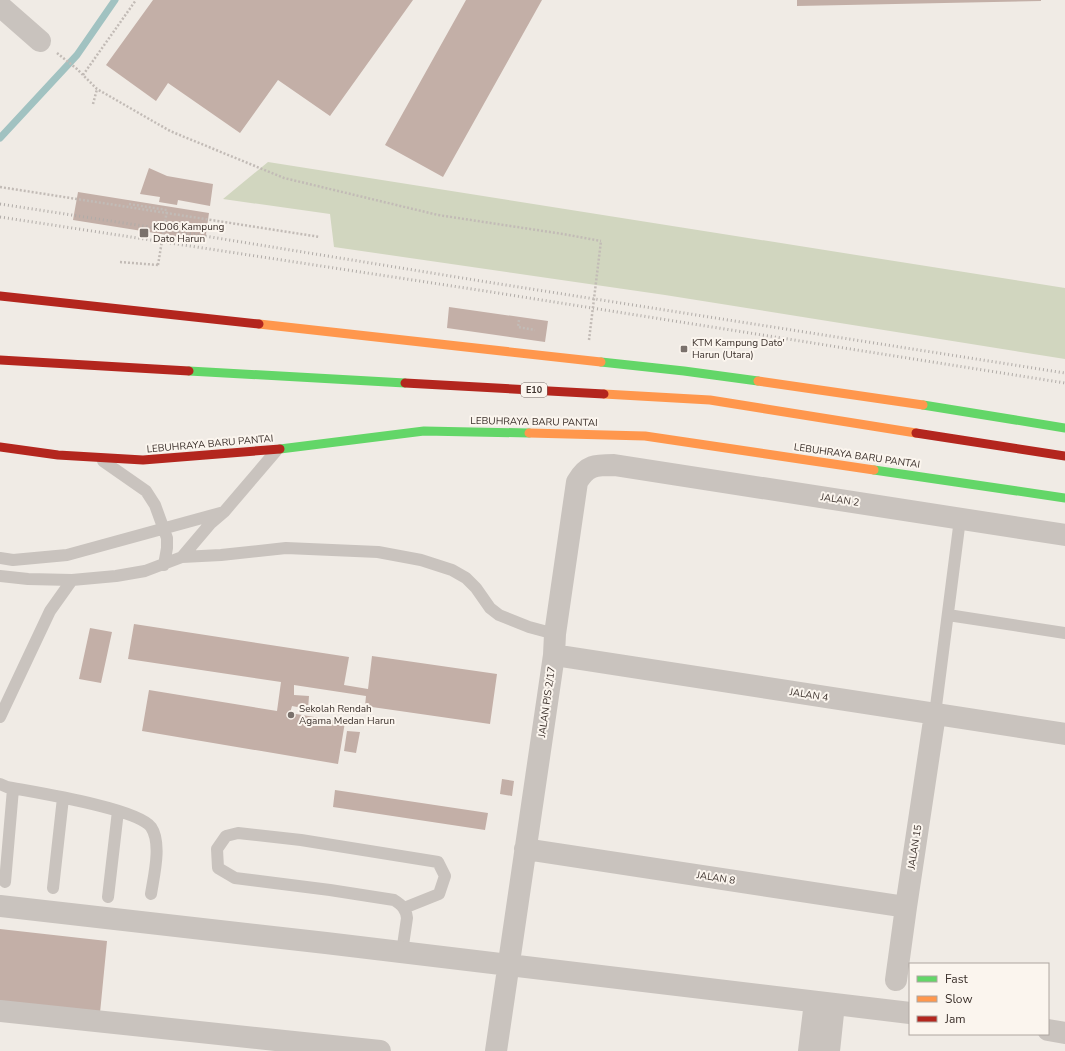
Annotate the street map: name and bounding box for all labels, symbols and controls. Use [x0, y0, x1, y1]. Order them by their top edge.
place label: KD06 Kampung Dato Harun [153, 220, 224, 246]
marker: KD06 Kampung Dato Harun [138, 227, 150, 239]
place label: KTM Kampung Dato' Harun (Utara) [692, 336, 785, 362]
marker: KTM Kampung Dato' Harun (Utara) [679, 344, 689, 354]
road number: E10 [521, 383, 547, 397]
street label: LEBUHRAYA BARU PANTAI [470, 414, 598, 430]
street label: LEBUHRAYA BARU PANTAI [146, 431, 274, 457]
street label: LEBUHRAYA BARU PANTAI [793, 440, 921, 472]
street label: JALAN 2 [819, 490, 860, 510]
street label: JALAN PJS 2/17 [535, 666, 559, 739]
street label: JALAN 4 [788, 685, 829, 705]
place label: Sekolah Rendah Agama Medan Harun [299, 702, 395, 728]
marker: Sekolah Rendah Agama Medan Harun [286, 710, 296, 720]
street label: JALAN 15 [904, 824, 925, 871]
street label: JALAN 8 [695, 868, 736, 888]
legend [909, 963, 1049, 1035]
text: Fast [945, 971, 968, 987]
text: Slow [945, 991, 973, 1007]
text: Jam [944, 1011, 966, 1027]

